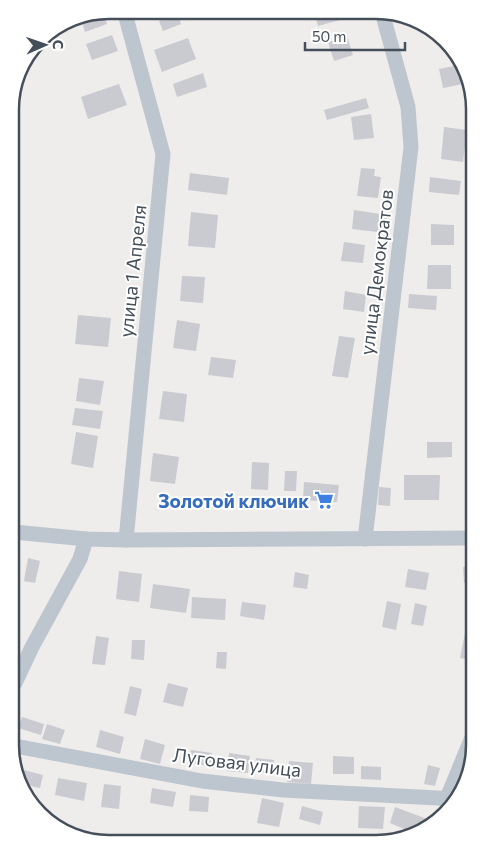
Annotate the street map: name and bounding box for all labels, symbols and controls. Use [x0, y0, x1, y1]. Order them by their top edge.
north arrow [20, 20, 70, 70]
scale bar [305, 20, 405, 52]
text: 50 m [312, 27, 346, 45]
text: С [50, 39, 67, 50]
street label: улица Демократов [354, 188, 398, 356]
street label: улица 1 Апреля [114, 203, 150, 339]
place label: Золотой ключик [158, 489, 309, 512]
supermarket icon: Золотой ключик [313, 489, 335, 511]
street label: Луговая улица [171, 743, 303, 781]

